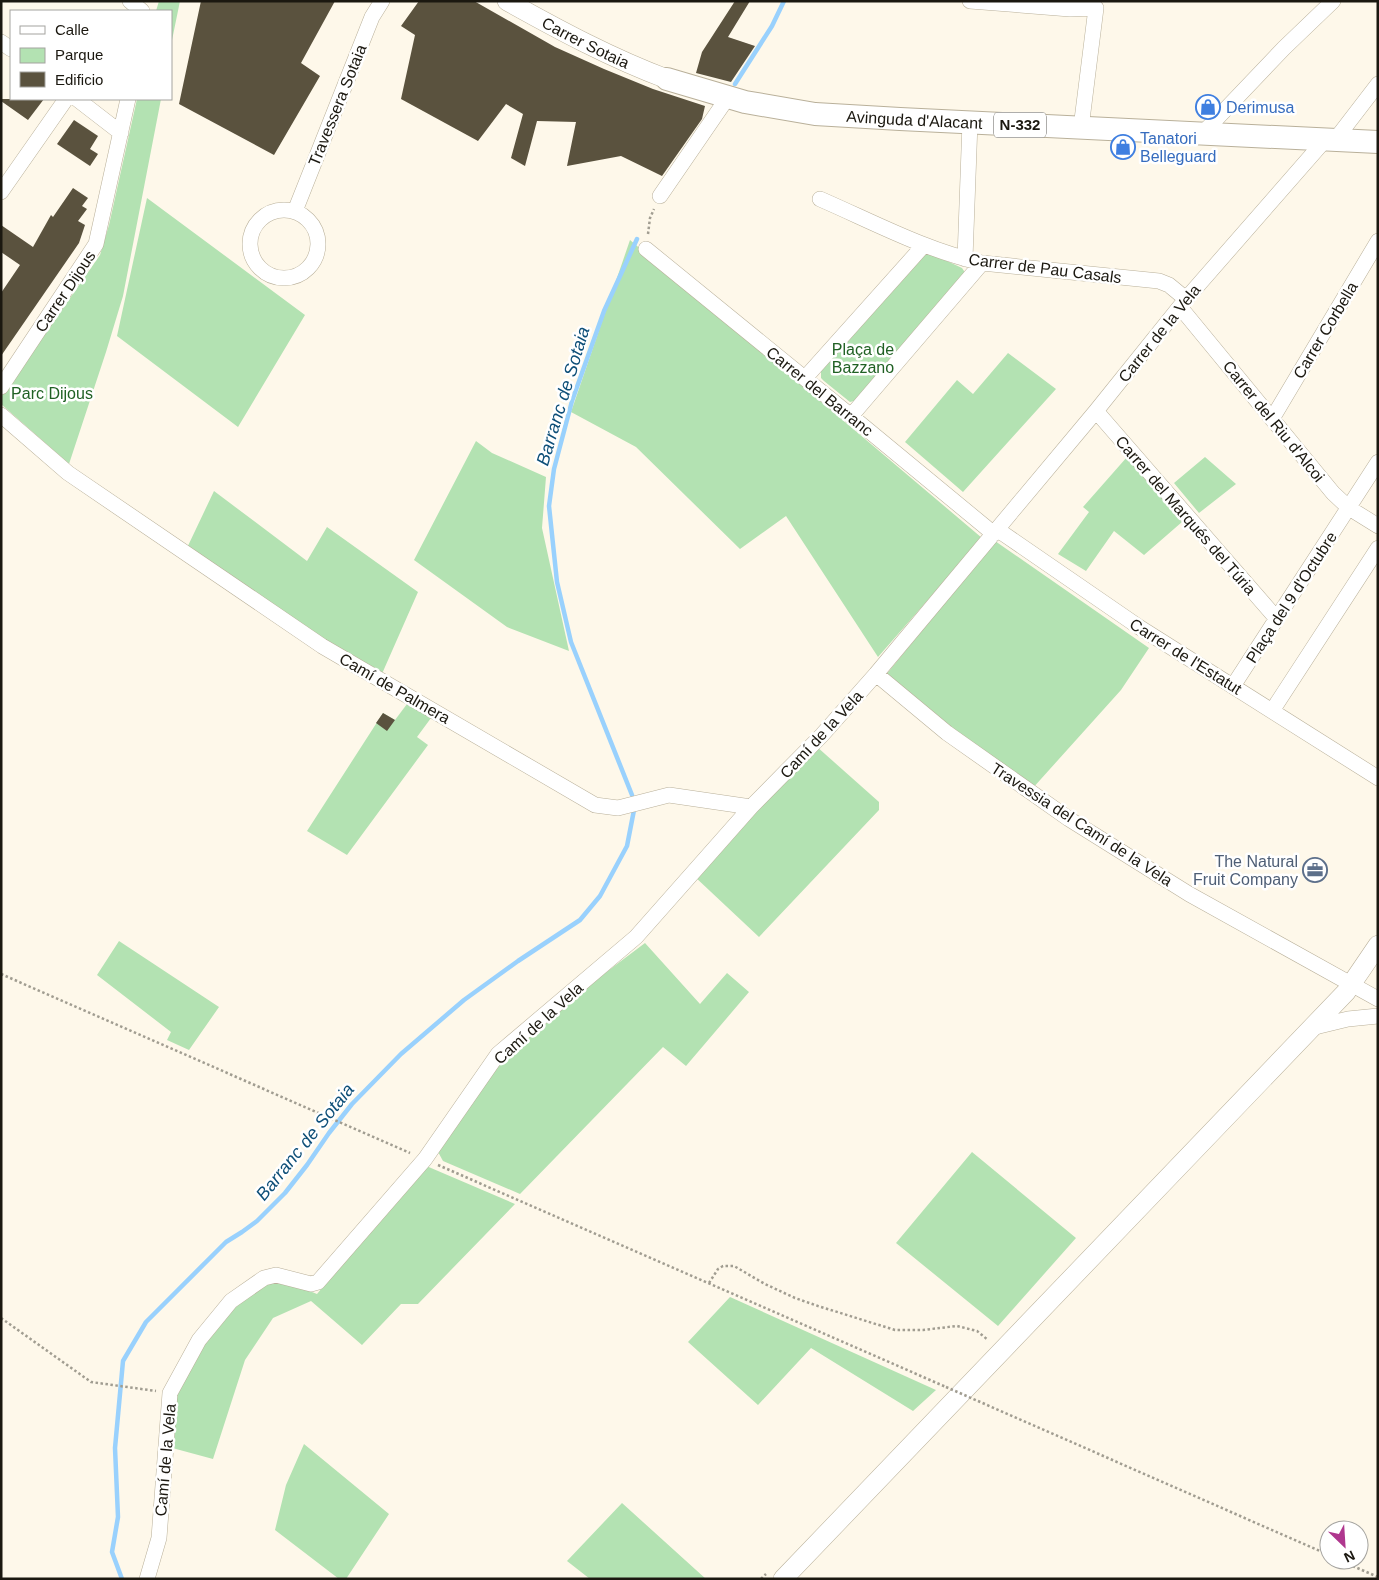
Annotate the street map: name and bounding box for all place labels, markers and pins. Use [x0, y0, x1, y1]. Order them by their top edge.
shop icon: Derimusa [1195, 94, 1221, 120]
place label: Derimusa [1226, 99, 1295, 116]
place label: Tanatori Belleguard [1140, 130, 1217, 165]
shop icon: Tanatori Belleguard [1110, 134, 1136, 160]
place label: The Natural Fruit Company [1193, 853, 1298, 888]
office icon: The Natural Fruit Company [1302, 857, 1328, 883]

